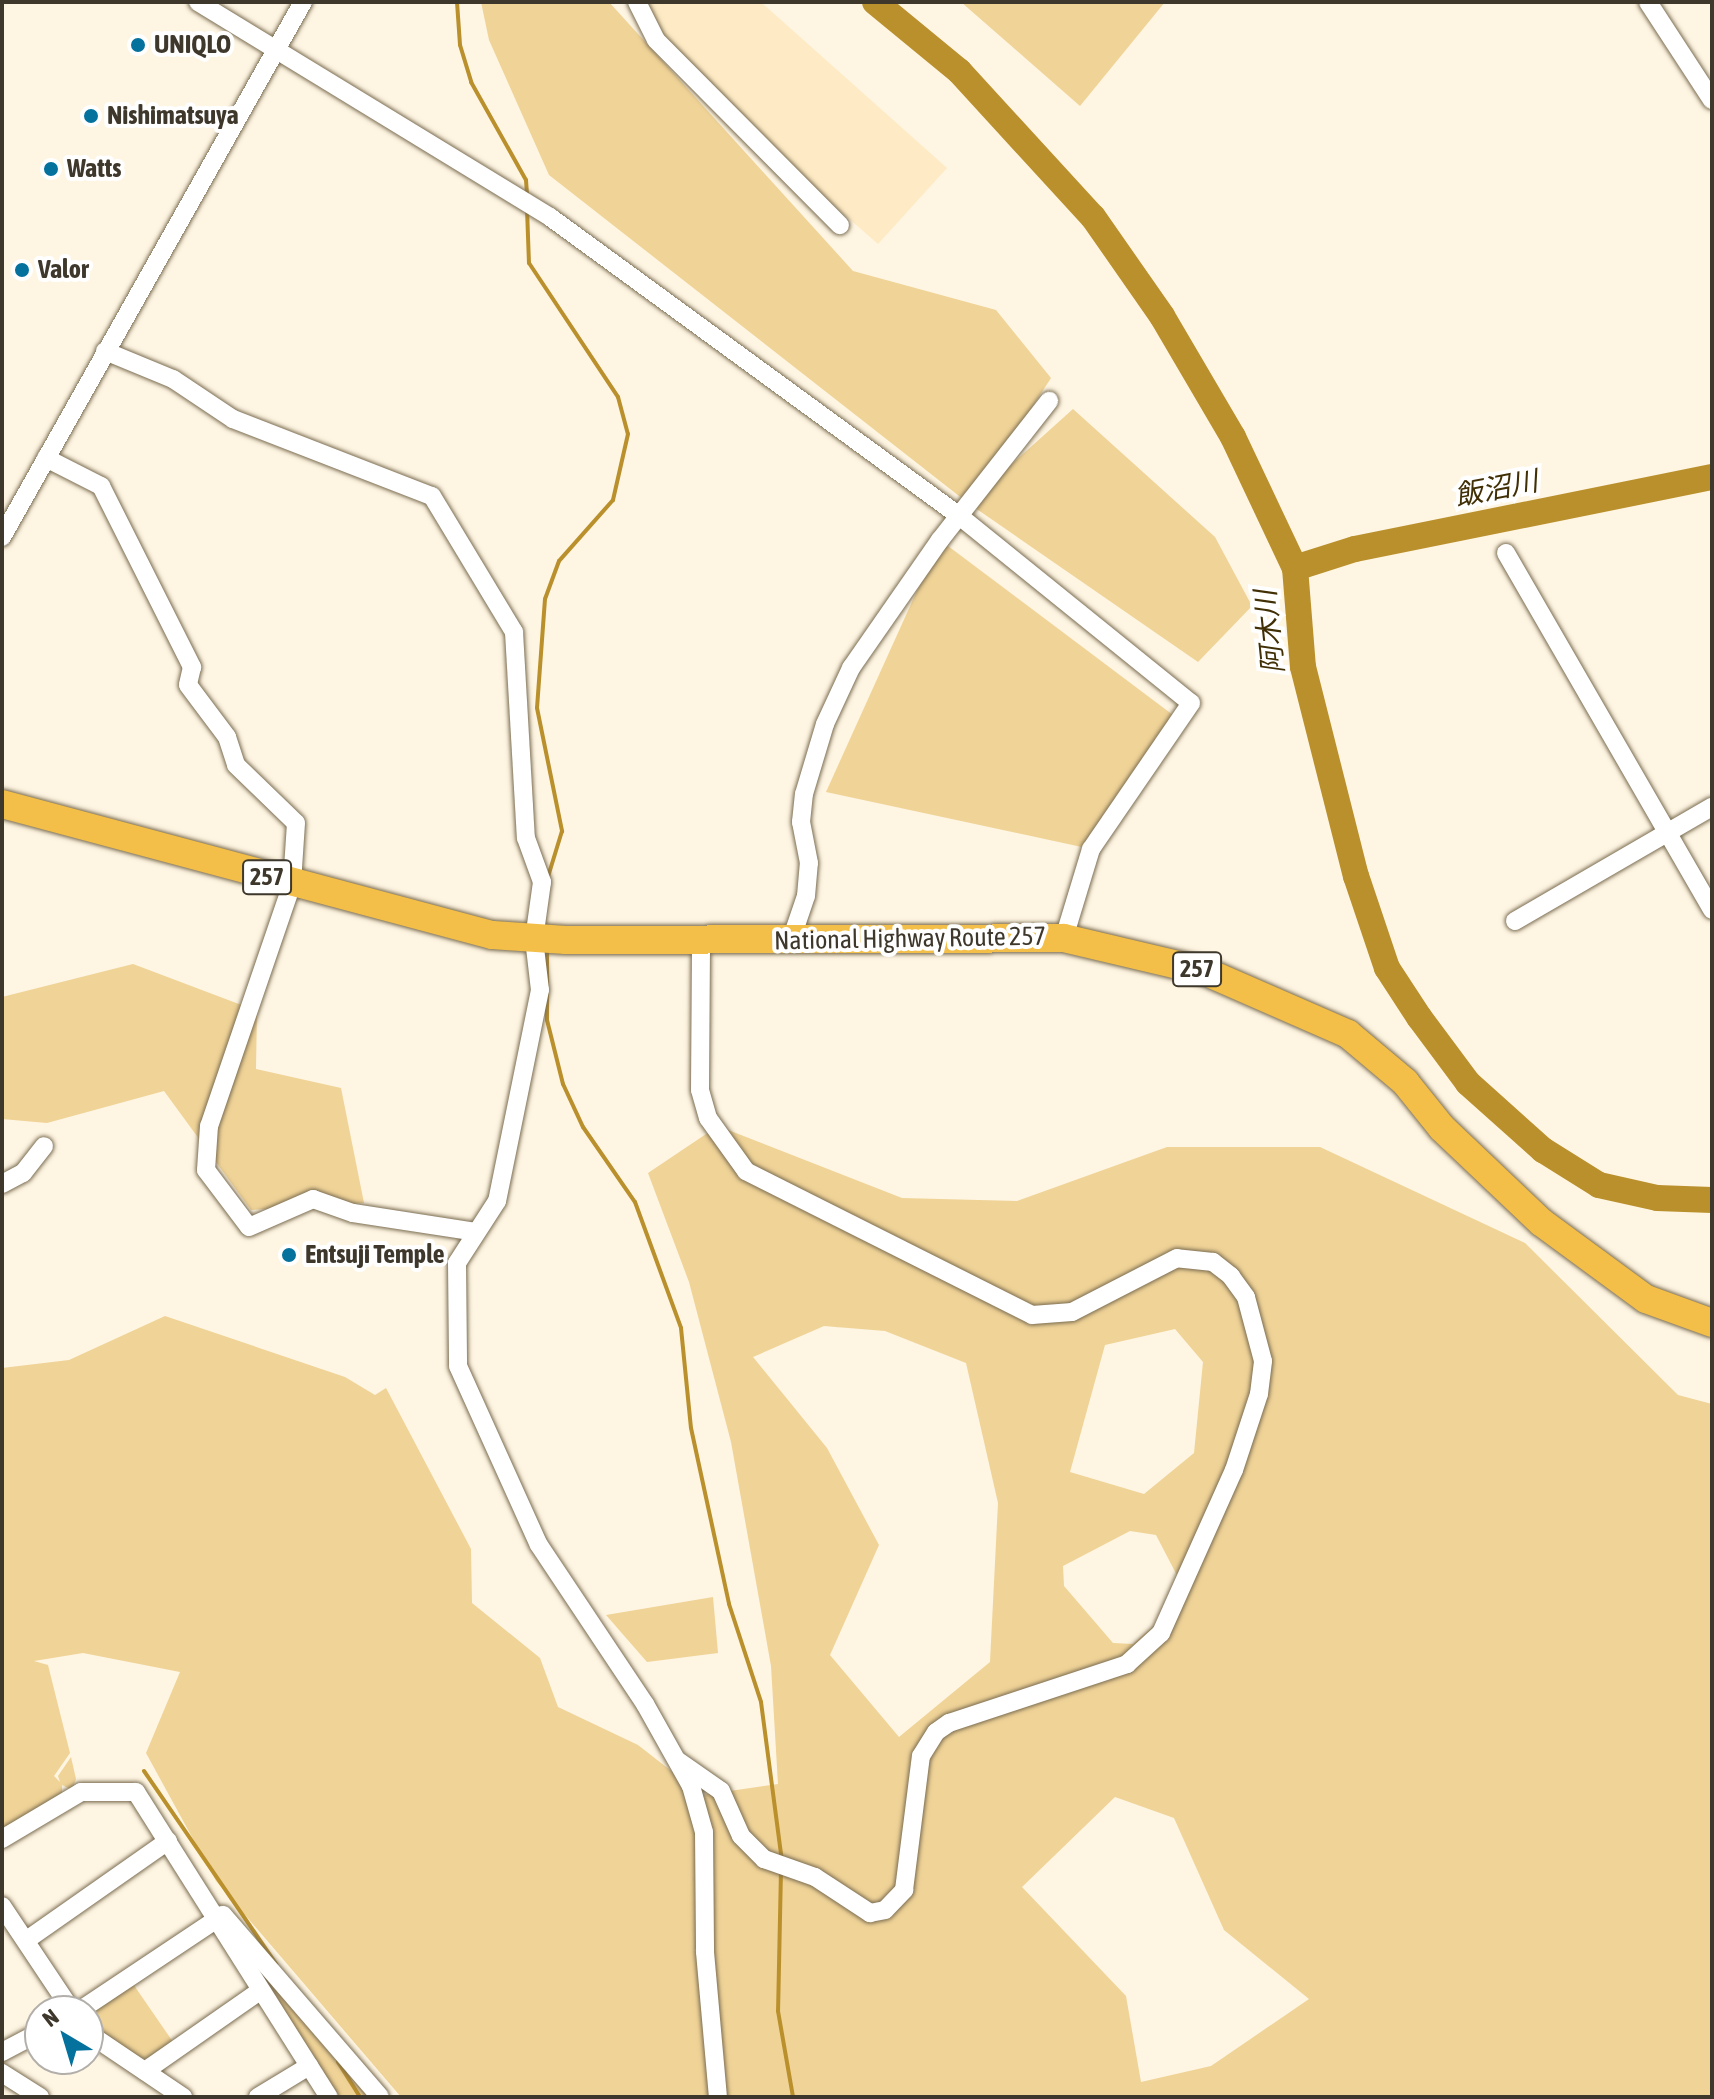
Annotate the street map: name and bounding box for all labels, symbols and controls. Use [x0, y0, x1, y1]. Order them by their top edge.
place label: UNIQLO [154, 29, 231, 61]
marker: UNIQLO [129, 36, 147, 54]
place label: Nishimatsuya [107, 100, 239, 132]
marker: Nishimatsuya [82, 107, 100, 125]
place label: Watts [67, 153, 121, 185]
marker: Watts [42, 160, 60, 178]
place label: Valor [38, 254, 89, 286]
marker: Valor [13, 261, 31, 279]
water label: 飯沼川 [1452, 463, 1540, 513]
water label: 阿木川 [1248, 588, 1290, 676]
road number: 257 [241, 857, 293, 897]
street label: National Highway Route 257 [774, 921, 1046, 957]
road number: 257 [1171, 949, 1223, 989]
place label: Entsuji Temple [305, 1239, 445, 1271]
marker: Entsuji Temple [280, 1246, 298, 1264]
north arrow [24, 1995, 104, 2075]
text: N [37, 2003, 64, 2032]

